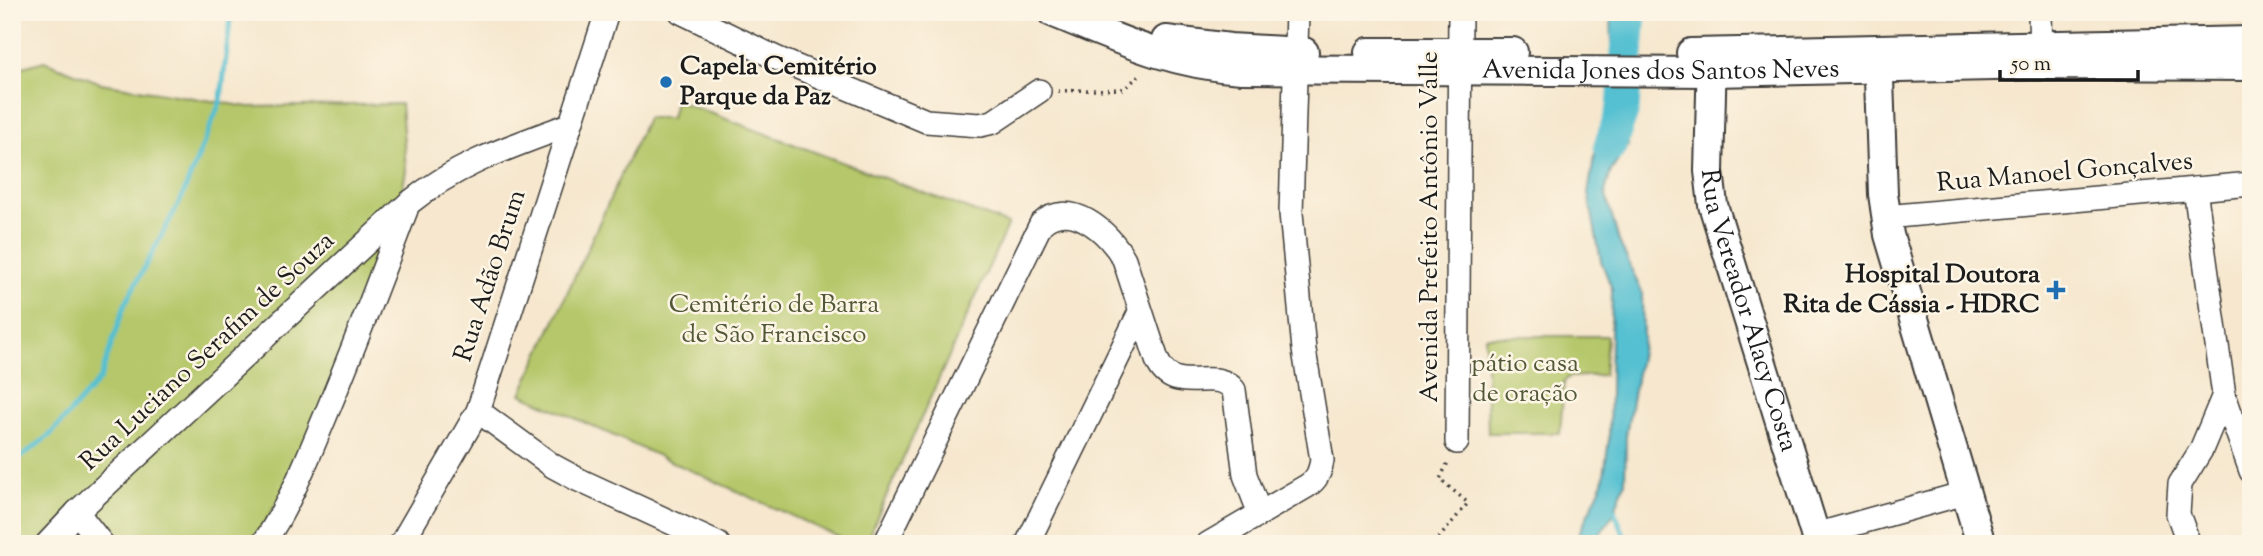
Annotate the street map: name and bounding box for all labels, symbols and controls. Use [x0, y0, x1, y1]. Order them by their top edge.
scale bar [2000, 38, 2139, 82]
place label: Capela Cemitério Parque da Paz [680, 49, 877, 116]
text: 50 m [2010, 50, 2051, 80]
street label: Avenida Prefeito Antônio Valle [1412, 51, 1449, 403]
street label: Avenida Jones dos Santos Neves [1482, 51, 1840, 91]
marker: Capela Cemitério Parque da Paz [658, 74, 674, 90]
street label: Rua Manoel Gonçalves [1935, 143, 2195, 203]
street label: Rua Vereador Alacy Costa [1690, 167, 1807, 456]
street label: Rua Adão Brum [446, 185, 536, 367]
street label: Rua Luciano Serafim de Souza [72, 224, 344, 480]
place label: Hospital Doutora Rita de Cássia - HDRC [1783, 257, 2040, 324]
marker: Hospital Doutora Rita de Cássia - HDRC [2046, 280, 2066, 300]
park label: Cemitério de Barra de São Francisco [669, 287, 879, 354]
park label: pátio casa de oração [1471, 346, 1579, 413]

